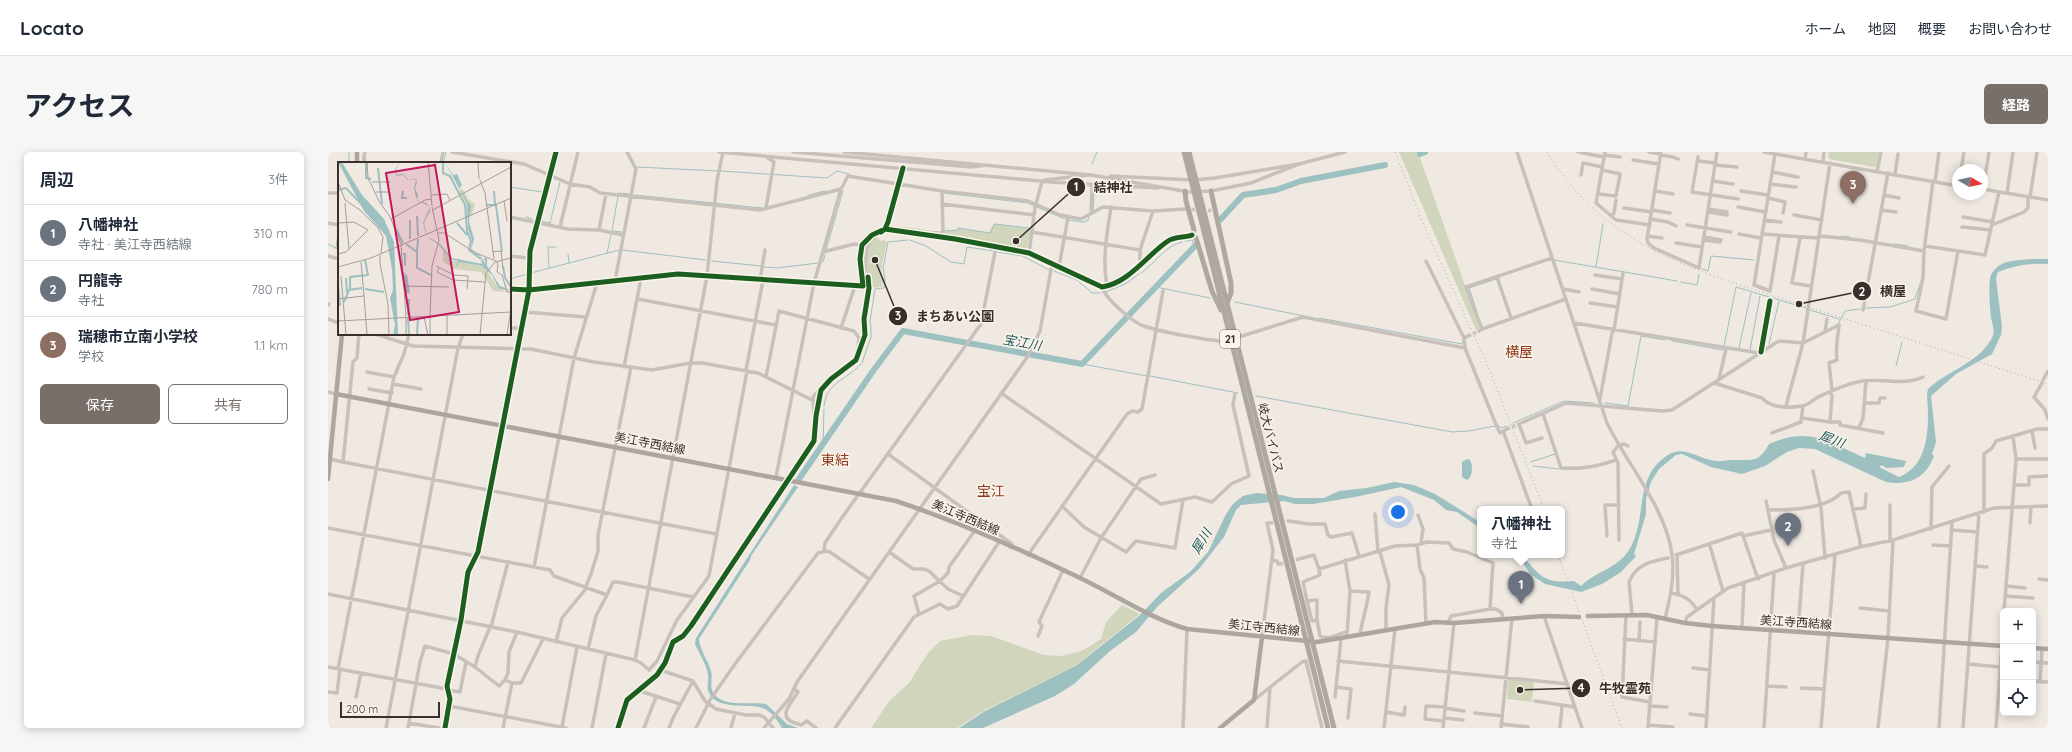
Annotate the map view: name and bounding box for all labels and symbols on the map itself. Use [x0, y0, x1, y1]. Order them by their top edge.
inset map [338, 162, 511, 335]
north arrow [1952, 164, 1988, 200]
pin: 3 [1840, 171, 1866, 204]
callout: 結神社 [1066, 175, 1141, 200]
text: 1 [1074, 179, 1078, 194]
text: 結神社 [1093, 179, 1133, 195]
callout: 横屋 [1852, 279, 1914, 304]
text: 横屋 [1880, 283, 1906, 299]
text: 2 [1859, 284, 1866, 299]
callout: まちあい公園 [888, 303, 1002, 328]
text: 3 [895, 308, 901, 323]
text: まちあい公園 [916, 308, 994, 324]
road number: 21 [1220, 330, 1240, 348]
water label: 宝江川 [1001, 331, 1045, 354]
district label: 横屋 [1505, 343, 1533, 361]
street label: 岐大バイパス [1255, 401, 1287, 475]
water label: 犀川 [1817, 427, 1849, 452]
street label: 美江寺西結線 [613, 429, 687, 457]
district label: 東結 [821, 451, 849, 469]
district label: 宝江 [977, 482, 1005, 500]
street label: 美江寺西結線 [930, 496, 1002, 538]
your location [1388, 502, 1408, 522]
pin: 2 [1775, 513, 1801, 546]
water label: 犀川 [1187, 524, 1216, 556]
pin: 1 [1508, 571, 1534, 604]
street label: 美江寺西結線 [1760, 612, 1832, 632]
street label: 美江寺西結線 [1227, 616, 1301, 638]
callout: 牛牧霊苑 [1571, 676, 1659, 701]
text: 4 [1577, 680, 1585, 695]
text: 牛牧霊苑 [1599, 680, 1651, 696]
scale bar [340, 700, 440, 719]

